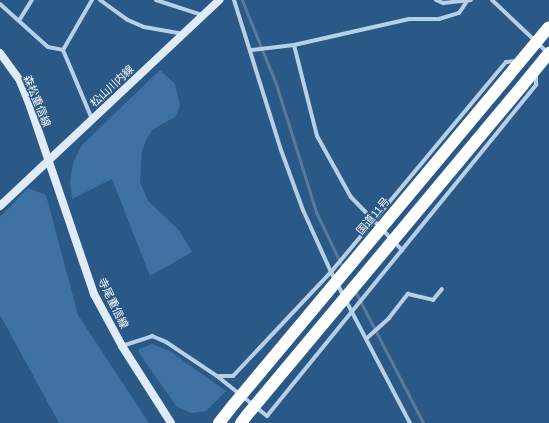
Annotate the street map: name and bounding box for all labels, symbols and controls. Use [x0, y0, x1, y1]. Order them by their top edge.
street label: 松山川内線 [87, 62, 137, 110]
street label: 森松重信線 [21, 73, 53, 129]
street label: 国道11号 [354, 195, 392, 237]
street label: 寺尾重信線 [95, 275, 131, 331]

